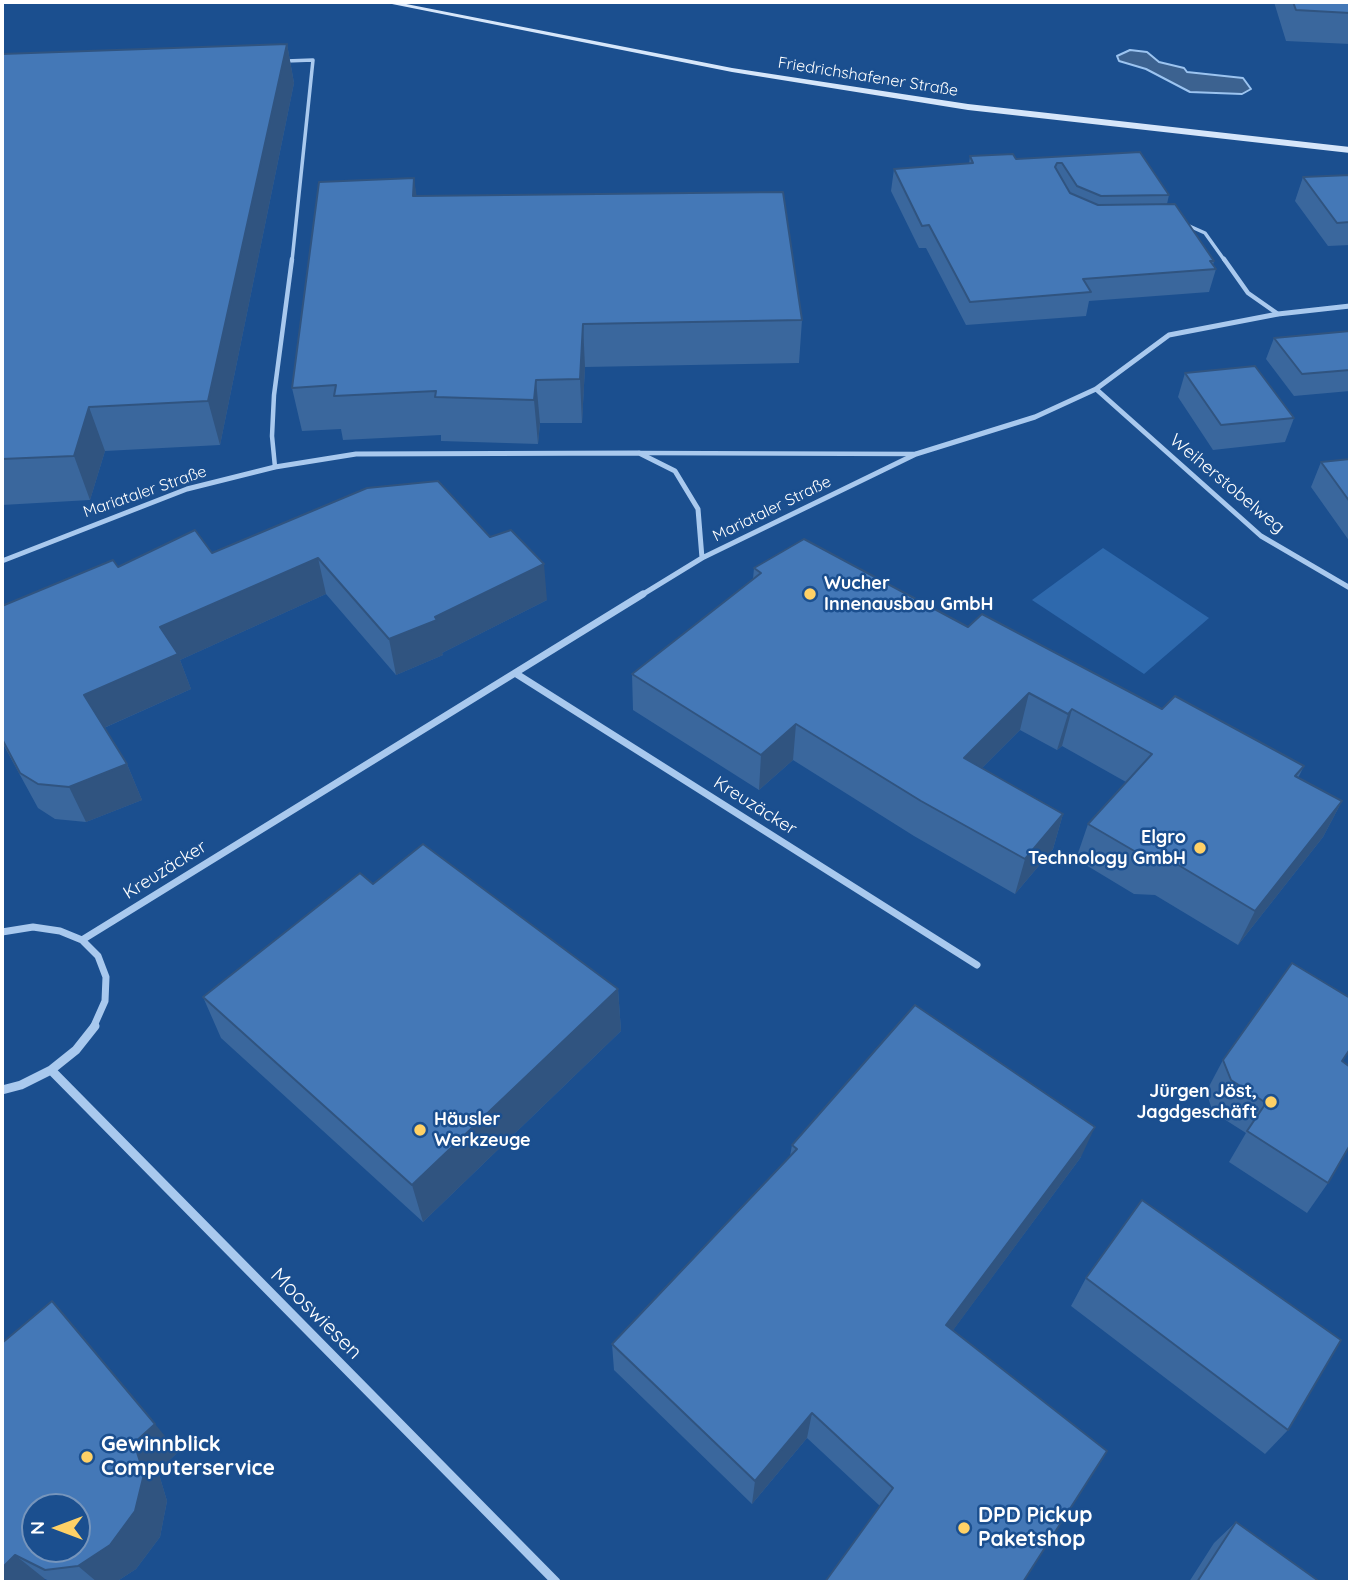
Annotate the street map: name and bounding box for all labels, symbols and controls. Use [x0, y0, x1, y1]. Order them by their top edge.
street label: Friedrichshafener Straße [776, 53, 960, 101]
street label: Weiherstobelweg [1165, 430, 1289, 538]
street label: Mariataler Straße [81, 462, 209, 522]
street label: Mariataler Straße [710, 472, 834, 546]
place label: Wucher Innenausbau GmbH [824, 573, 994, 616]
marker: Wucher Innenausbau GmbH [802, 586, 818, 602]
street label: Kreuzäcker [709, 772, 801, 840]
place label: Elgro Technology GmbH [1028, 827, 1186, 870]
street label: Kreuzäcker [119, 836, 211, 904]
marker: Elgro Technology GmbH [1192, 840, 1208, 856]
place label: Jürgen Jöst, Jagdgeschäft [1136, 1081, 1257, 1124]
marker: Jürgen Jöst, Jagdgeschäft [1263, 1094, 1279, 1110]
place label: Häusler Werkzeuge [434, 1109, 531, 1152]
marker: Häusler Werkzeuge [412, 1122, 428, 1138]
street label: Mooswiesen [265, 1263, 367, 1365]
place label: Gewinnblick Computerservice [101, 1432, 275, 1482]
marker: Gewinnblick Computerservice [79, 1449, 95, 1465]
north arrow [21, 1493, 91, 1563]
place label: DPD Pickup Paketshop [978, 1503, 1092, 1553]
marker: DPD Pickup Paketshop [956, 1520, 972, 1536]
text: N [25, 1521, 49, 1535]

